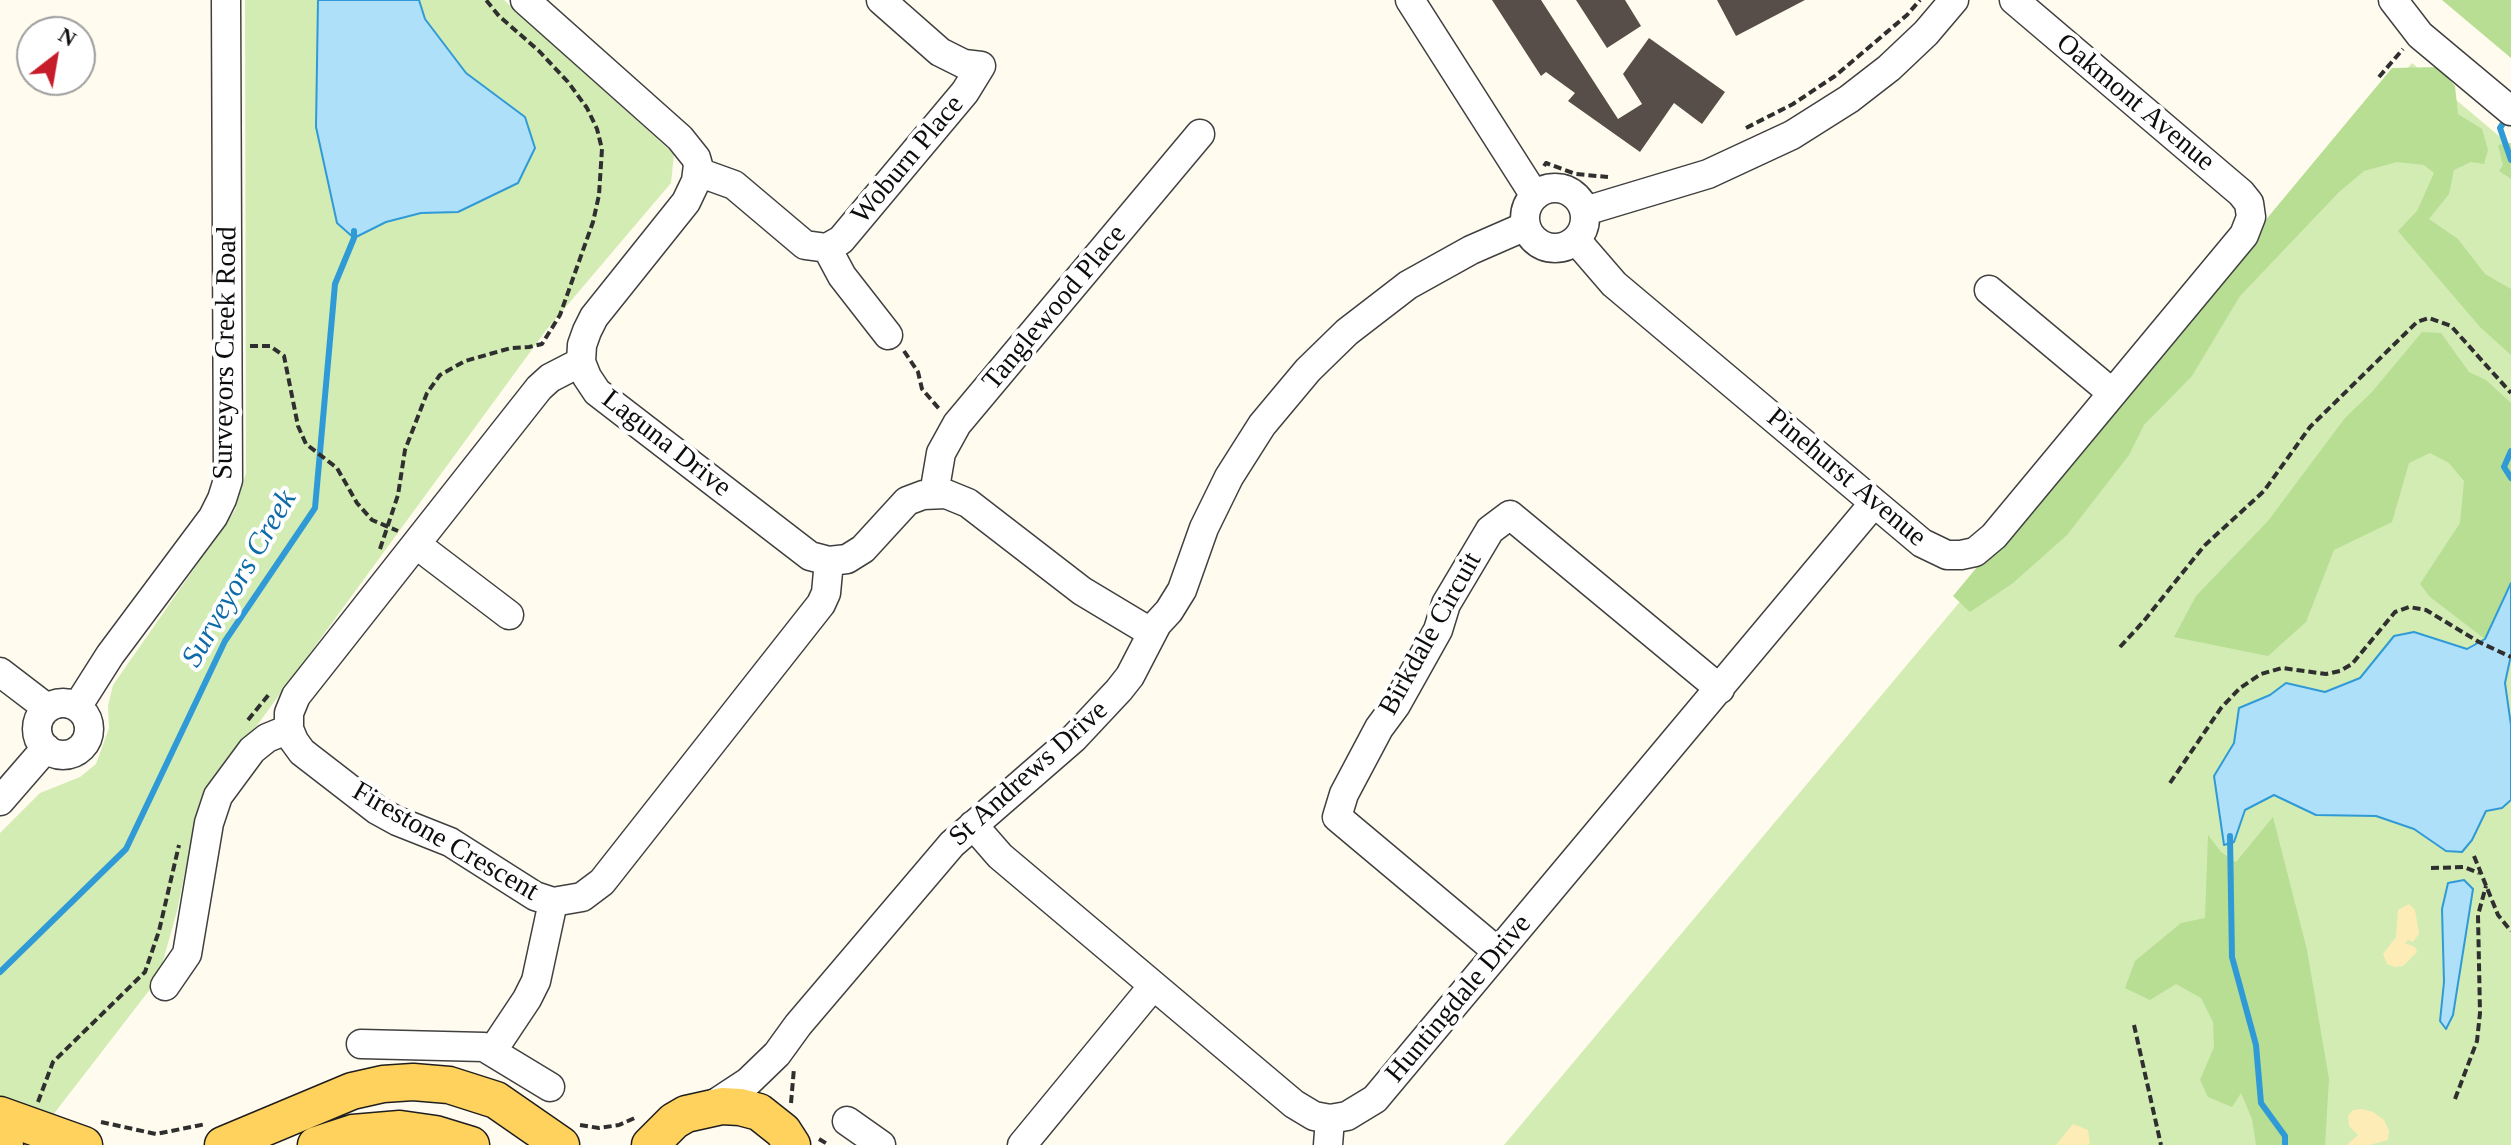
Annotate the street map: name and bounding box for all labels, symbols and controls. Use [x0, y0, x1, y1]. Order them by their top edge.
north arrow [16, 16, 96, 96]
text: N [54, 22, 81, 52]
street label: Oakmont Avenue [2049, 27, 2221, 179]
street label: Woburn Place [845, 89, 971, 231]
street label: Tanglewood Place [976, 218, 1134, 398]
street label: Surveyors Creek Road [207, 226, 245, 480]
street label: Laguna Drive [595, 383, 737, 505]
street label: Pinehurst Avenue [1759, 402, 1933, 554]
water label: Surveyors Creek [175, 484, 305, 674]
street label: Birkdale Circuit [1372, 547, 1490, 721]
street label: St Andrews Drive [943, 694, 1115, 854]
street label: Firestone Crescent [346, 775, 544, 909]
street label: Huntingdale Drive [1379, 908, 1539, 1090]

